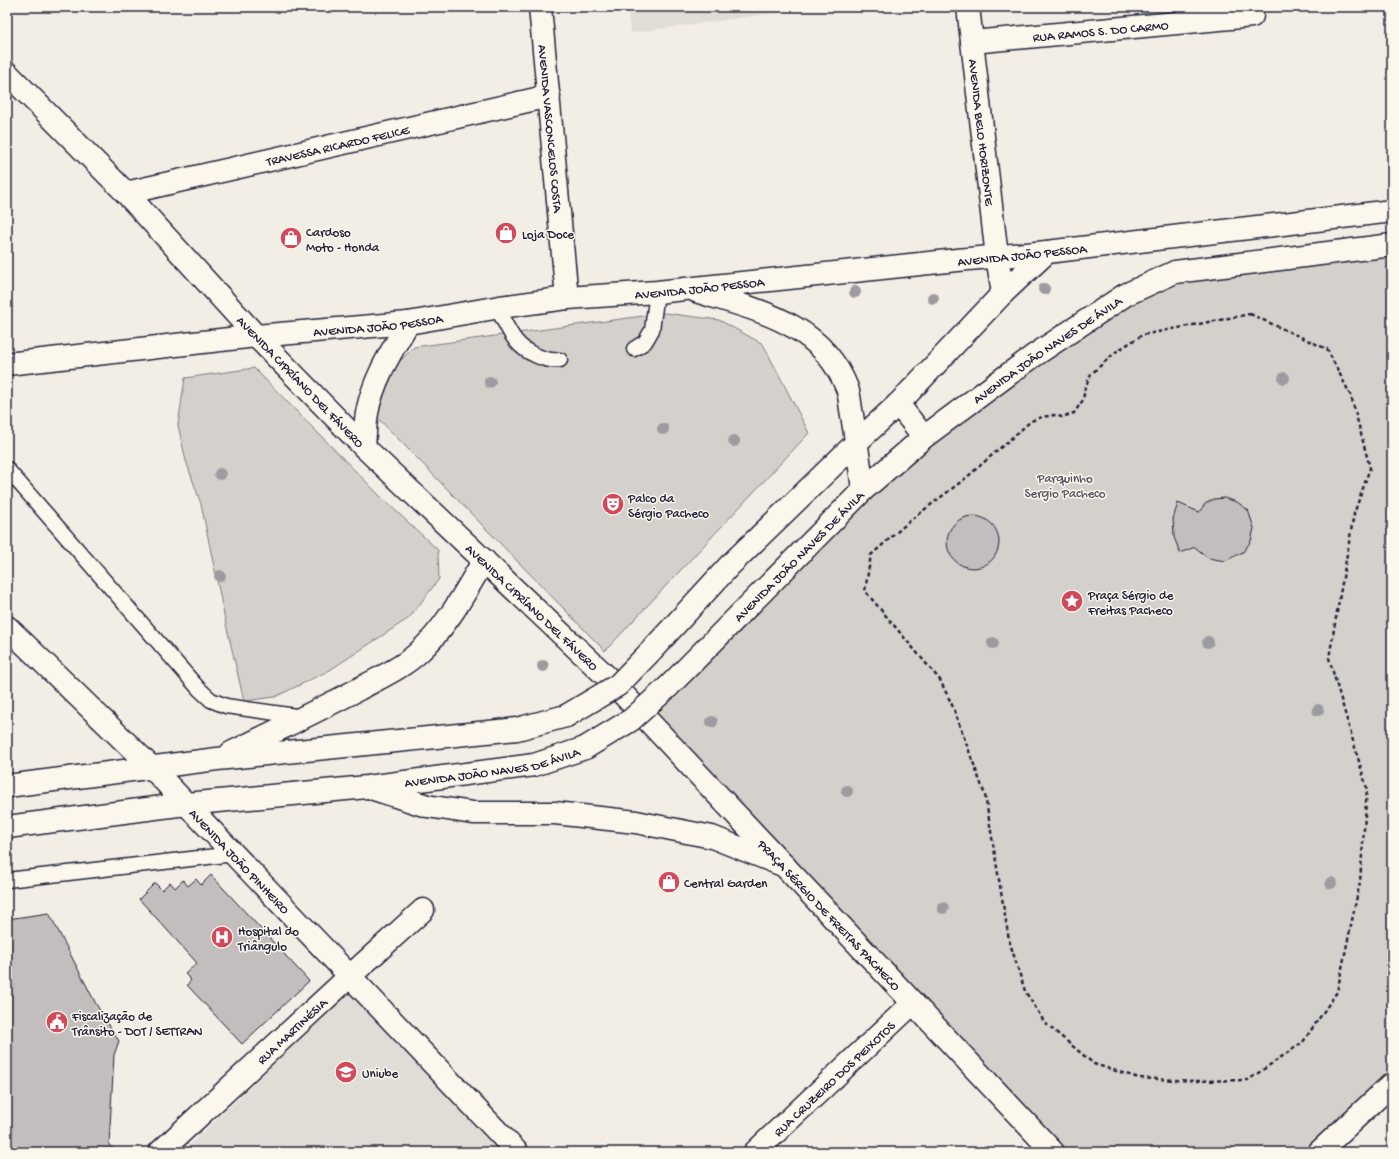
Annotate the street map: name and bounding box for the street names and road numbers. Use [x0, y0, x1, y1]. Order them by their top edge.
street label: RUA RAMOS S. DO CARMO [1032, 19, 1170, 46]
street label: AVENIDA VASCONCELOS COSTA [534, 44, 564, 215]
street label: AVENIDA BELO HORIZONTE [964, 58, 996, 207]
street label: TRAVESSA RICARDO FELICE [264, 123, 412, 171]
street label: AVENIDA JOÃO PESSOA [957, 241, 1089, 271]
street label: AVENIDA JOÃO PESSOA [634, 275, 766, 303]
street label: AVENIDA JOÃO NAVES DE ÁVILA [971, 294, 1127, 408]
street label: AVENIDA JOÃO PESSOA [313, 312, 445, 341]
street label: AVENIDA CIPRÍANO DEL FÁVERO [232, 313, 367, 452]
street label: AVENIDA JOÃO NAVES DE ÁVILA [732, 488, 869, 626]
street label: AVENIDA CIPRÍANO DEL FÁVERO [461, 542, 600, 675]
street label: AVENIDA JOÃO NAVES DE ÁVILA [404, 745, 583, 792]
street label: AVENIDA JOÃO PINHEIRO [185, 807, 292, 918]
street label: PRAÇA SÉRGIO DE FREITAS PACHECO [753, 837, 902, 995]
street label: RUA MARTINÉSIA [255, 995, 332, 1068]
street label: RUA CRUZEIRO DOS PEIXOTOS [771, 1018, 900, 1141]

